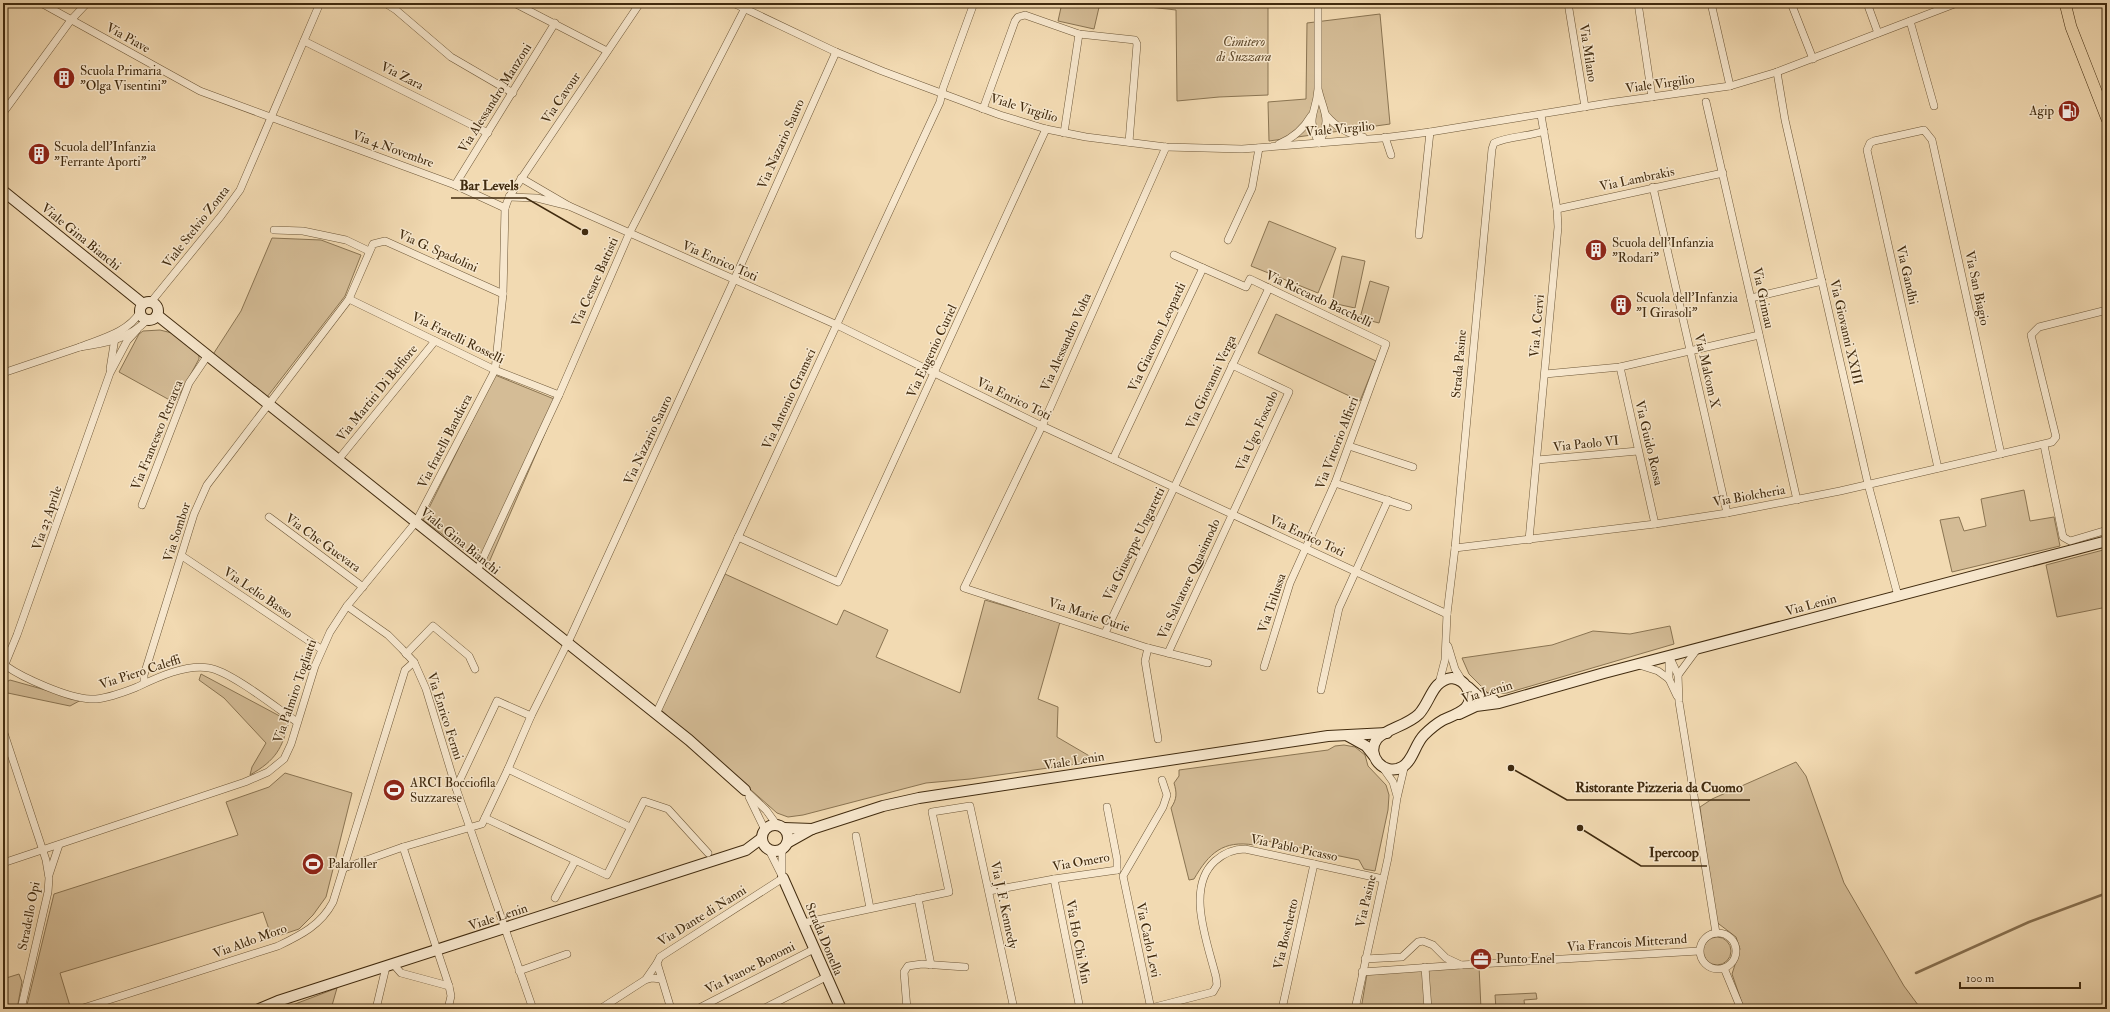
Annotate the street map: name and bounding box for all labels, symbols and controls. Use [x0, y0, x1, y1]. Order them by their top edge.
street label: Via Piave [103, 19, 153, 57]
street label: Via Milano [1576, 23, 1600, 83]
park label: Cimitero di Suzzara [1216, 34, 1271, 65]
street label: Via Alessandro Manzoni [455, 40, 535, 156]
street label: Via Zara [378, 58, 427, 94]
place label: Scuola Primaria "Olga Visentini" [80, 63, 167, 94]
building icon: Scuola Primaria "Olga Visentini" [51, 65, 77, 91]
street label: Via Cavour [538, 69, 584, 127]
street label: Viale Virgilio [1624, 71, 1696, 97]
street label: Viale Virgilio [988, 90, 1060, 126]
street label: Via Nazario Sauro [754, 97, 808, 191]
fuel station icon: Agip [2056, 98, 2082, 124]
place label: Agip [2028, 103, 2054, 120]
street label: Viale Virgilio [1305, 118, 1375, 140]
street label: Via 4 Novembre [350, 127, 436, 171]
place label: Scuola dell'Infanzia "Ferrante Aporti" [54, 139, 157, 171]
building icon: Scuola dell'Infanzia "Ferrante Aporti" [26, 141, 52, 167]
street label: Via Lambrakis [1598, 163, 1676, 195]
callout: Bar Levels [451, 172, 526, 198]
text: Bar Levels [459, 177, 519, 194]
street label: Viale Stelvio Zonta [159, 182, 233, 271]
street label: Viale Gina Bianchi [38, 200, 125, 274]
street label: Via G. Spadolini [395, 226, 481, 277]
street label: Via Cesare Battisti [568, 234, 622, 329]
place label: Scuola dell'Infanzia "Rodari" [1612, 235, 1715, 266]
street label: Via Enrico Toti [680, 237, 761, 285]
building icon: Scuola dell'Infanzia "Rodari" [1583, 237, 1609, 263]
street label: Via Gandhi [1892, 244, 1922, 307]
street label: Via San Biagio [1961, 249, 1993, 327]
street label: Via Grimau [1749, 266, 1777, 330]
street label: Via Riccardo Bacchelli [1263, 267, 1375, 331]
street label: Via Giovanni XXIII [1826, 278, 1866, 386]
street label: Via Giacomo Leopardi [1125, 279, 1190, 395]
street label: Via Alessandro Volta [1037, 290, 1095, 394]
place label: Scuola dell'Infanzia "I Girasoli" [1636, 290, 1739, 321]
building icon: Scuola dell'Infanzia "I Girasoli" [1608, 292, 1634, 318]
street label: Via A. Cervi [1526, 293, 1548, 358]
street label: Via Eugenio Curiel [903, 301, 961, 400]
street label: Via Fratelli Rosselli [409, 309, 507, 368]
street label: Strada Pasine [1448, 328, 1470, 399]
street label: Via Giovanni Verga [1182, 332, 1240, 431]
street label: Via Malcom X [1691, 332, 1723, 410]
street label: Via Martiri Di Belfiore [333, 341, 421, 445]
street label: Via Antonio Gramsci [759, 346, 820, 452]
street label: Via Enrico Toti [974, 374, 1054, 424]
street label: Via Francesco Petrarca [128, 377, 187, 492]
street label: Via Ugo Foscolo [1232, 388, 1282, 474]
street label: Via fratelli Bandiera [414, 391, 476, 491]
street label: Via Nazario Sauro [620, 393, 676, 487]
street label: Via Vittorio Alfieri [1312, 394, 1362, 491]
street label: Via Guido Rossa [1631, 399, 1667, 488]
street label: Via Paolo VI [1552, 433, 1620, 455]
street label: Via Biolcheria [1712, 482, 1787, 510]
street label: Via 23 Aprile [29, 483, 67, 553]
street label: Via Giuseppe Ungaretti [1100, 484, 1170, 604]
street label: Via Sombor [160, 500, 194, 564]
street label: Viale Gina Bianchi [417, 504, 504, 578]
street label: Via Che Guevara [282, 510, 364, 576]
street label: Via Enrico Toti [1267, 512, 1348, 561]
street label: Via Salvatore Quasimodo [1154, 516, 1224, 642]
street label: Via Lelio Basso [220, 564, 296, 622]
street label: Via Trilussa [1254, 571, 1290, 635]
street label: Via Lenin [1784, 590, 1839, 620]
street label: Via Marie Curie [1046, 594, 1132, 636]
street label: Via Palmiro Togliatti [270, 637, 320, 745]
street label: Via Piero Caleffi [97, 651, 183, 693]
street label: Via Enrico Fermi [423, 670, 467, 762]
street label: Via Lenin [1460, 677, 1515, 707]
street label: Viale Lenin [1043, 748, 1106, 774]
callout: Ristorante Pizzeria da Cuomo [1567, 774, 1750, 800]
place label: ARCI Bocciofila Suzzarese [409, 775, 496, 806]
sports icon: ARCI Bocciofila Suzzarese [381, 777, 407, 803]
text: Ristorante Pizzeria da Cuomo [1575, 779, 1743, 796]
street label: Via Pablo Picasso [1249, 831, 1339, 865]
callout: Ipercoop [1641, 840, 1707, 866]
text: Ipercoop [1649, 844, 1699, 862]
street label: Via Omero [1051, 849, 1111, 875]
sports icon: Palaroller [300, 851, 326, 877]
place label: Palaroller [328, 856, 377, 872]
street label: Via J. F. Kennedy [986, 860, 1021, 951]
street label: Via Pasine [1352, 873, 1380, 929]
street label: Stradello Opi [15, 880, 45, 952]
street label: Via Dante di Nanni [655, 882, 750, 950]
street label: Via Boschetto [1270, 897, 1302, 971]
street label: Via Ho Chi Min [1062, 899, 1094, 986]
street label: Viale Lenin [466, 900, 530, 934]
street label: Strada Donella [802, 900, 847, 978]
street label: Via Carlo Levi [1132, 901, 1164, 980]
street label: Via Aldo Moro [211, 920, 289, 962]
street label: Via Francois Mitterand [1566, 931, 1688, 955]
street label: Via Ivanoe Bonomi [702, 938, 798, 998]
office icon: Punto Enel [1468, 946, 1494, 972]
place label: Punto Enel [1496, 951, 1556, 967]
scale bar [1960, 964, 2080, 990]
text: 100 m [1966, 971, 1995, 986]

